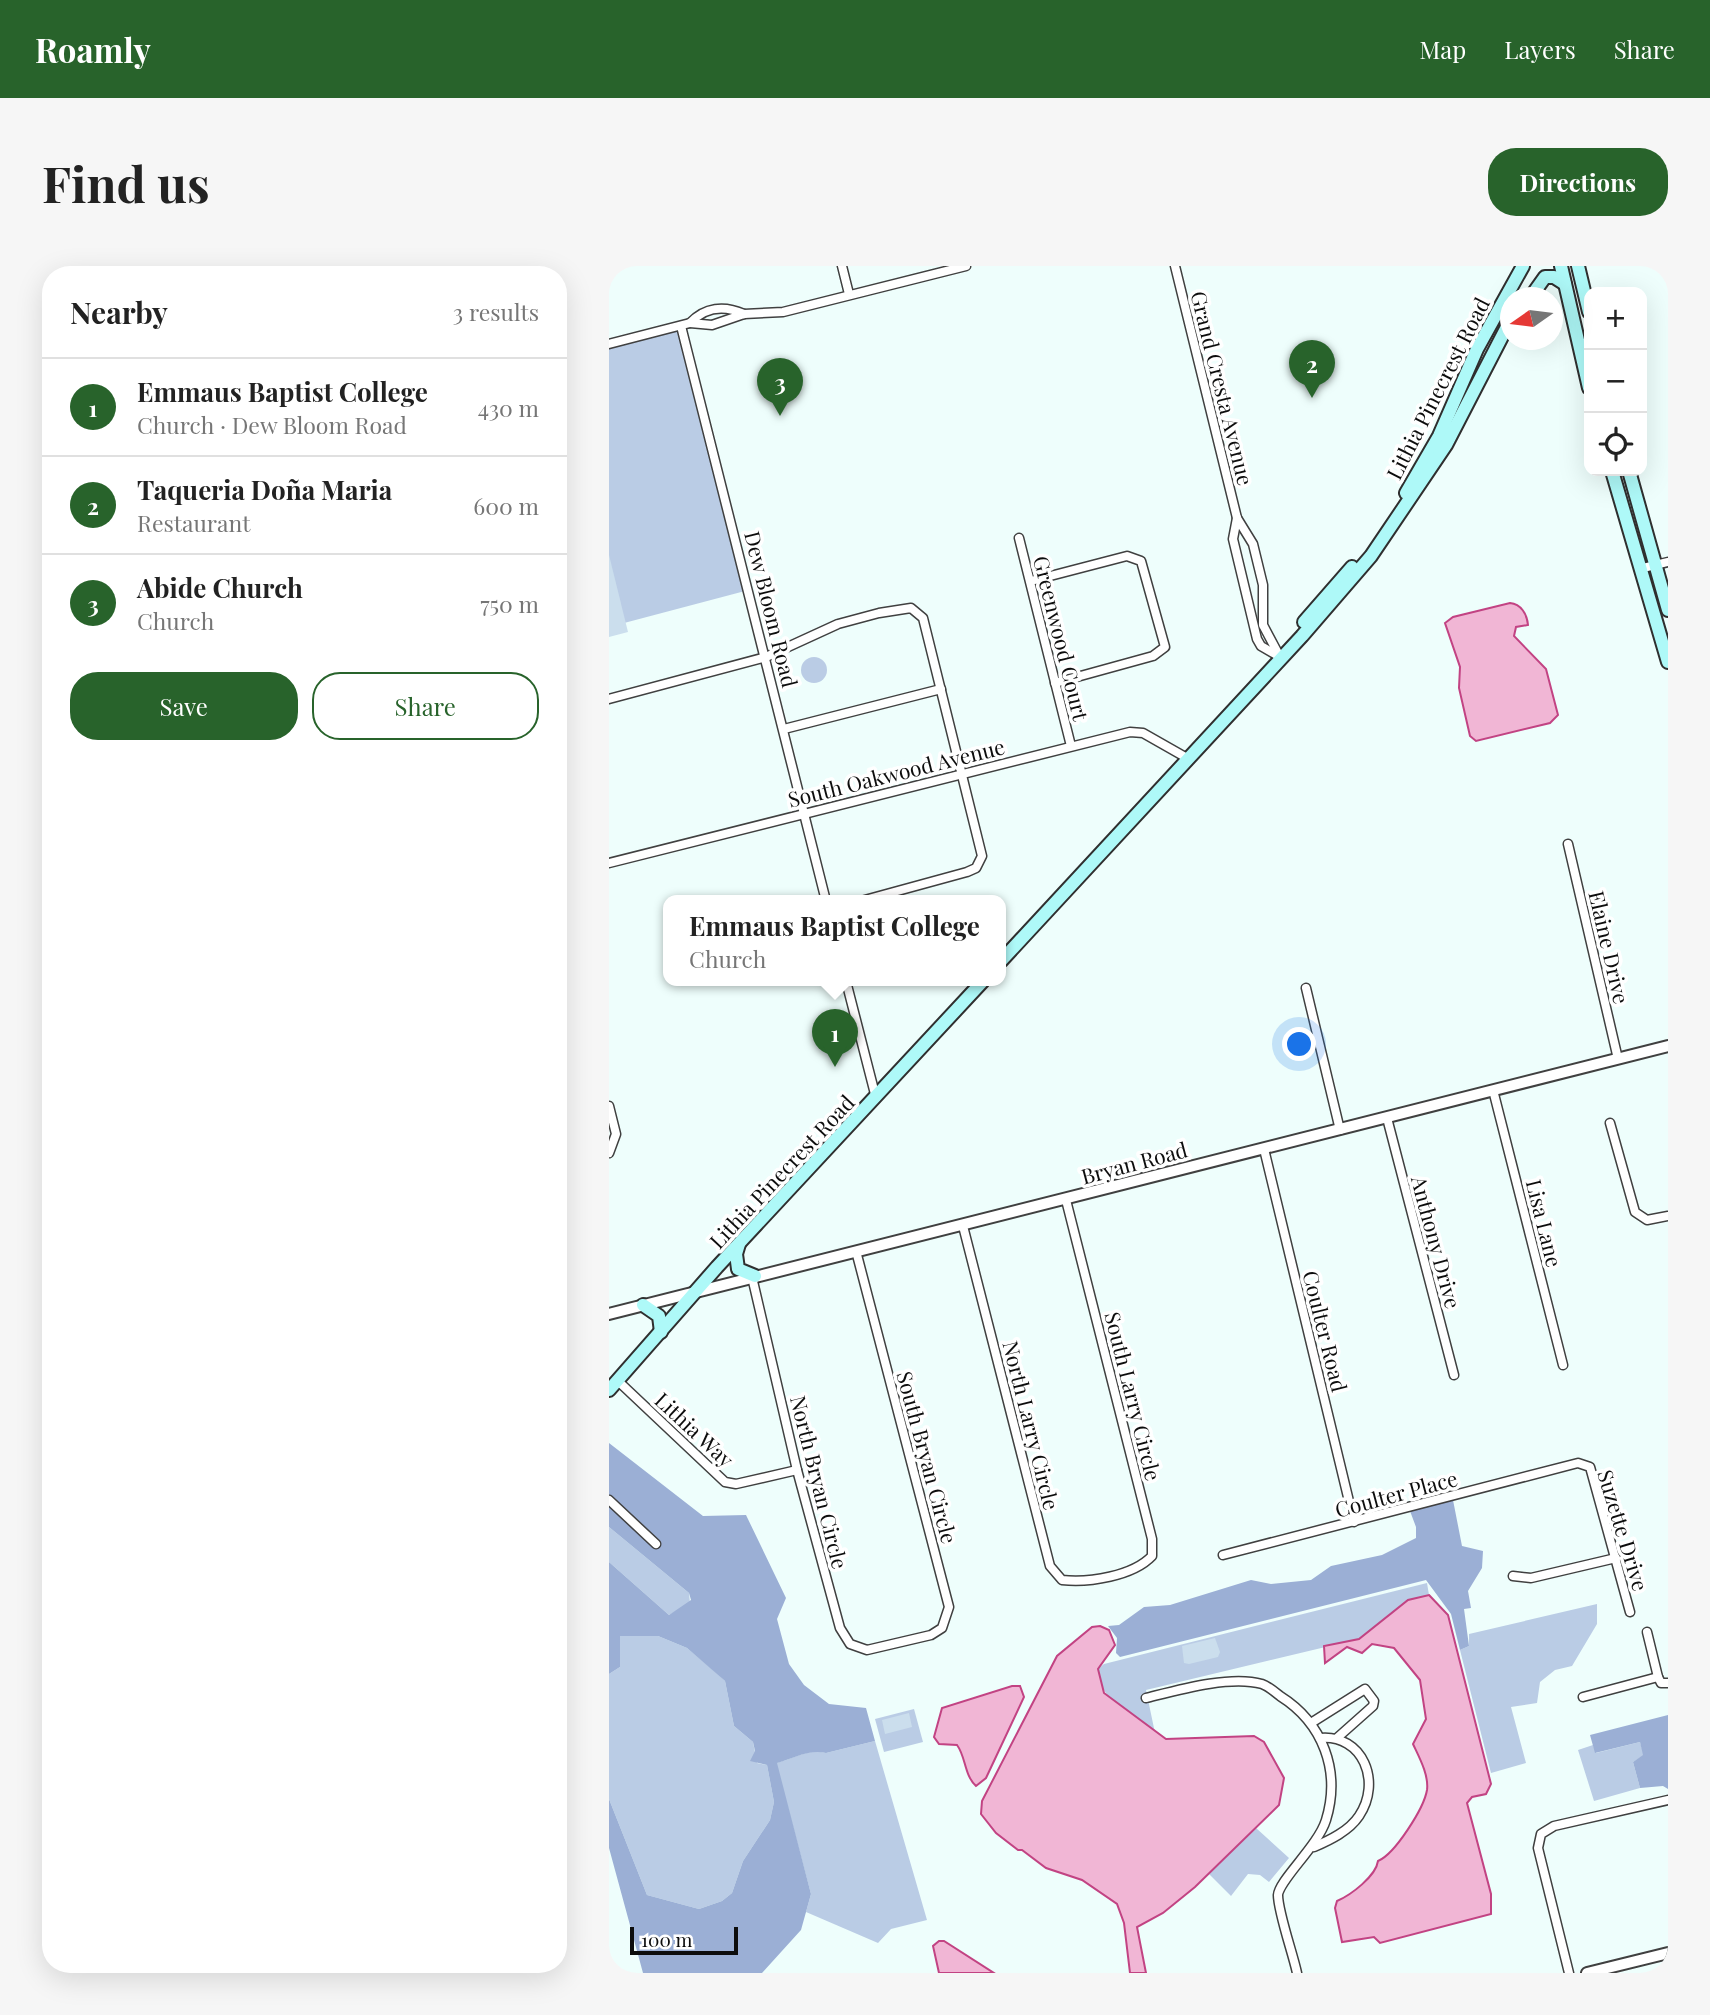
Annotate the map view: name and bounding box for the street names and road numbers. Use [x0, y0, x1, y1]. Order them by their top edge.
street label: Grand Cresta Avenue [1185, 288, 1261, 488]
street label: Lithia Pinecrest Road [1379, 292, 1495, 484]
street label: Dew Bloom Road [739, 528, 805, 690]
street label: Greenwood Court [1028, 553, 1096, 724]
street label: South Oakwood Avenue [785, 731, 1007, 813]
street label: Elaine Drive [1583, 888, 1637, 1006]
street label: Lithia Pinecrest Road [702, 1088, 860, 1254]
street label: Bryan Road [1078, 1134, 1190, 1190]
street label: Anthony Drive [1406, 1172, 1468, 1311]
street label: Lisa Lane [1521, 1176, 1569, 1270]
street label: Coulter Road [1297, 1267, 1355, 1395]
street label: South Larry Circle [1099, 1309, 1169, 1483]
street label: North Larry Circle [997, 1338, 1067, 1512]
street label: South Bryan Circle [892, 1368, 964, 1546]
street label: Lithia Way [650, 1385, 741, 1473]
street label: North Bryan Circle [785, 1393, 855, 1571]
street label: Coulter Place [1332, 1463, 1460, 1523]
street label: Suzette Drive [1592, 1466, 1656, 1594]

